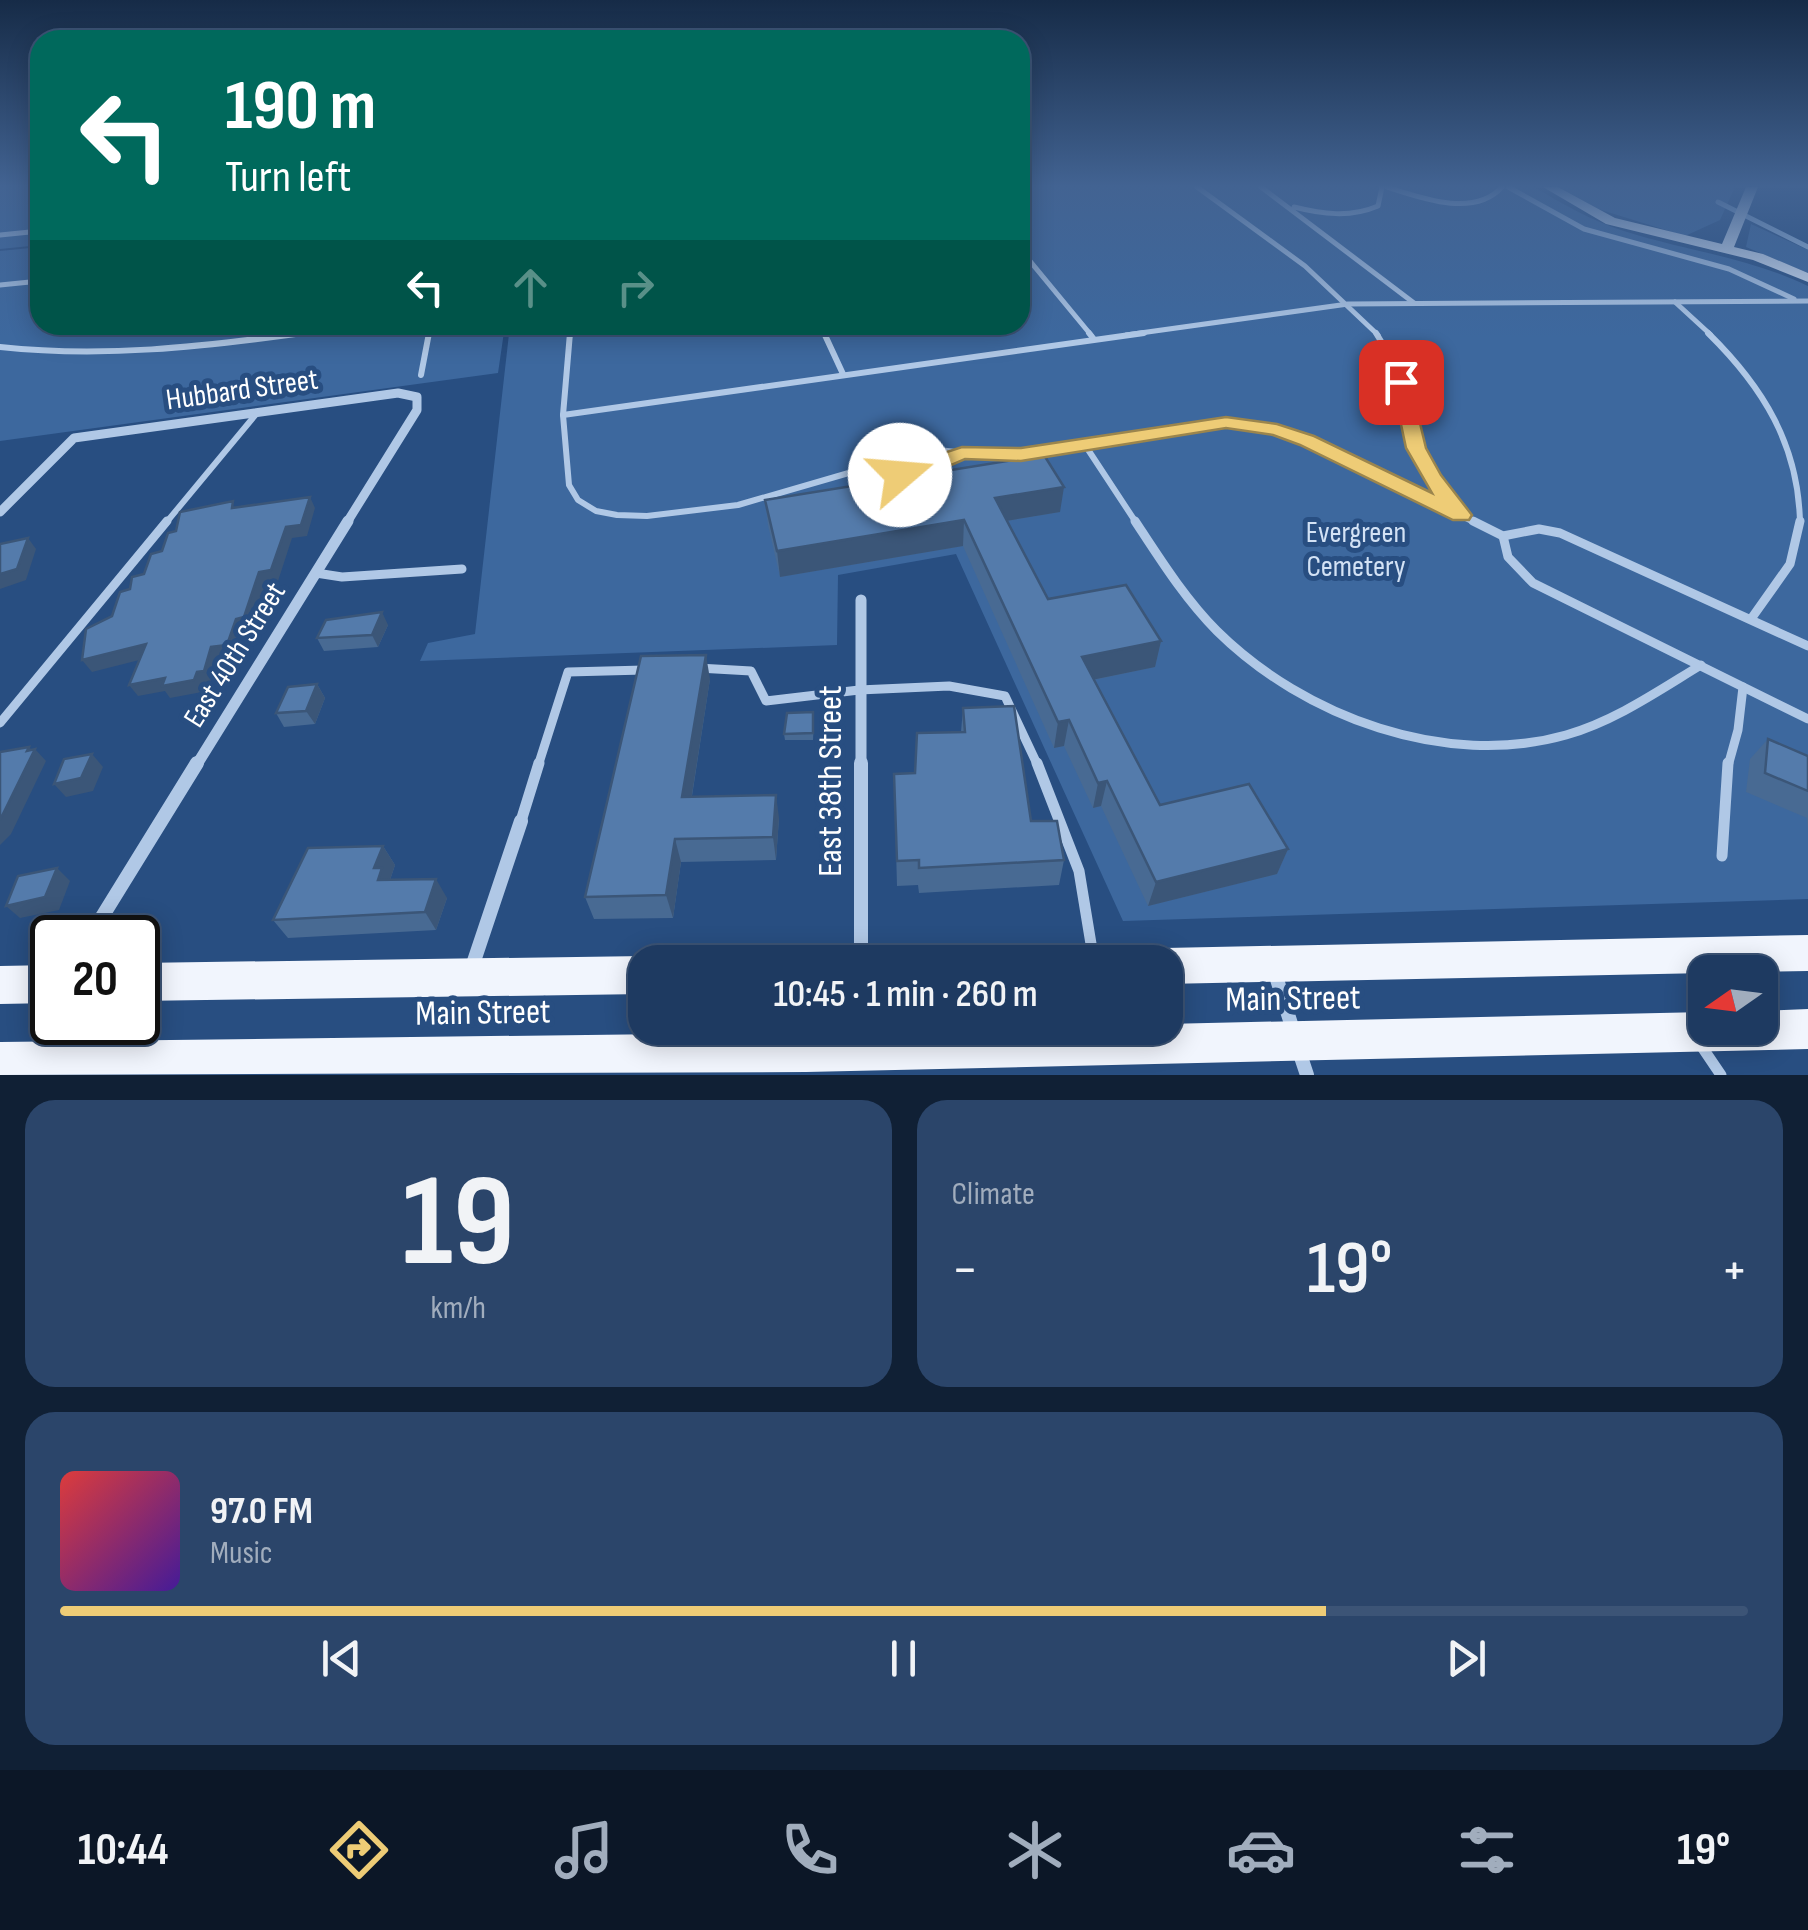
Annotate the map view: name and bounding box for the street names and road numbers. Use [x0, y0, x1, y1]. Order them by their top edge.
street label: Hubbard Street [164, 362, 320, 418]
street label: East 40th Street [176, 576, 294, 734]
street label: East 38th Street [809, 685, 852, 877]
street label: Main Street [1225, 976, 1361, 1022]
street label: Main Street [415, 990, 551, 1036]

